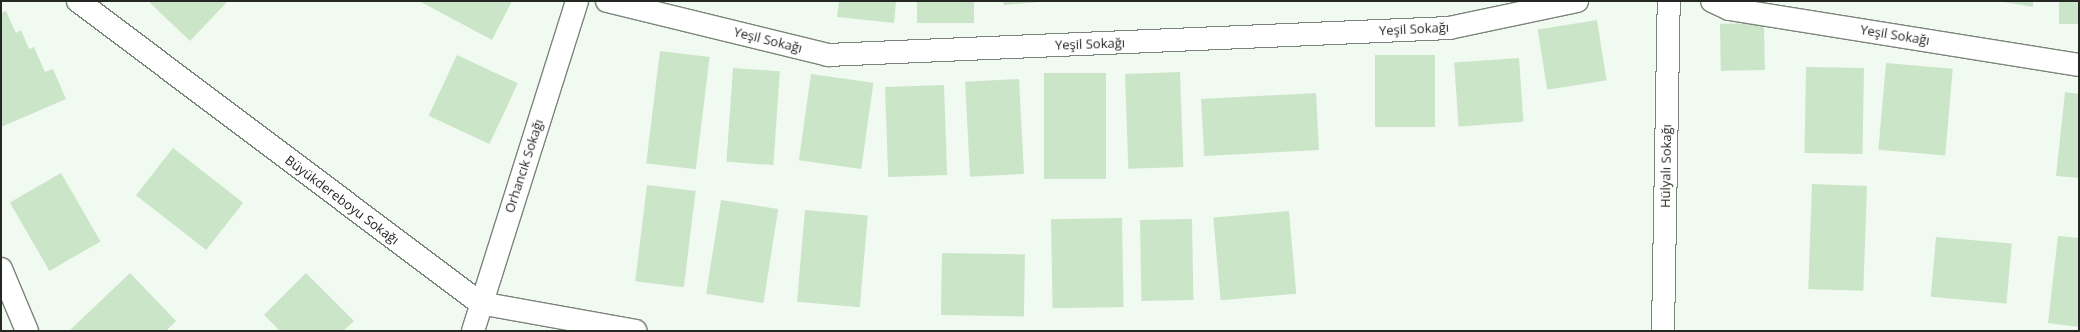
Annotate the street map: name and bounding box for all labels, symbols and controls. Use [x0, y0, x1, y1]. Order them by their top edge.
street label: Yeşil Sokağı [1379, 19, 1449, 39]
street label: Yeşil Sokağı [1859, 22, 1931, 48]
street label: Yeşil Sokağı [732, 24, 804, 56]
street label: Yeşil Sokağı [1055, 35, 1125, 53]
street label: Orhancık Sokağı [501, 117, 547, 215]
street label: Hülyalı Sokağı [1657, 124, 1675, 208]
street label: Büyükdereboyu Sokağı [282, 152, 402, 248]

